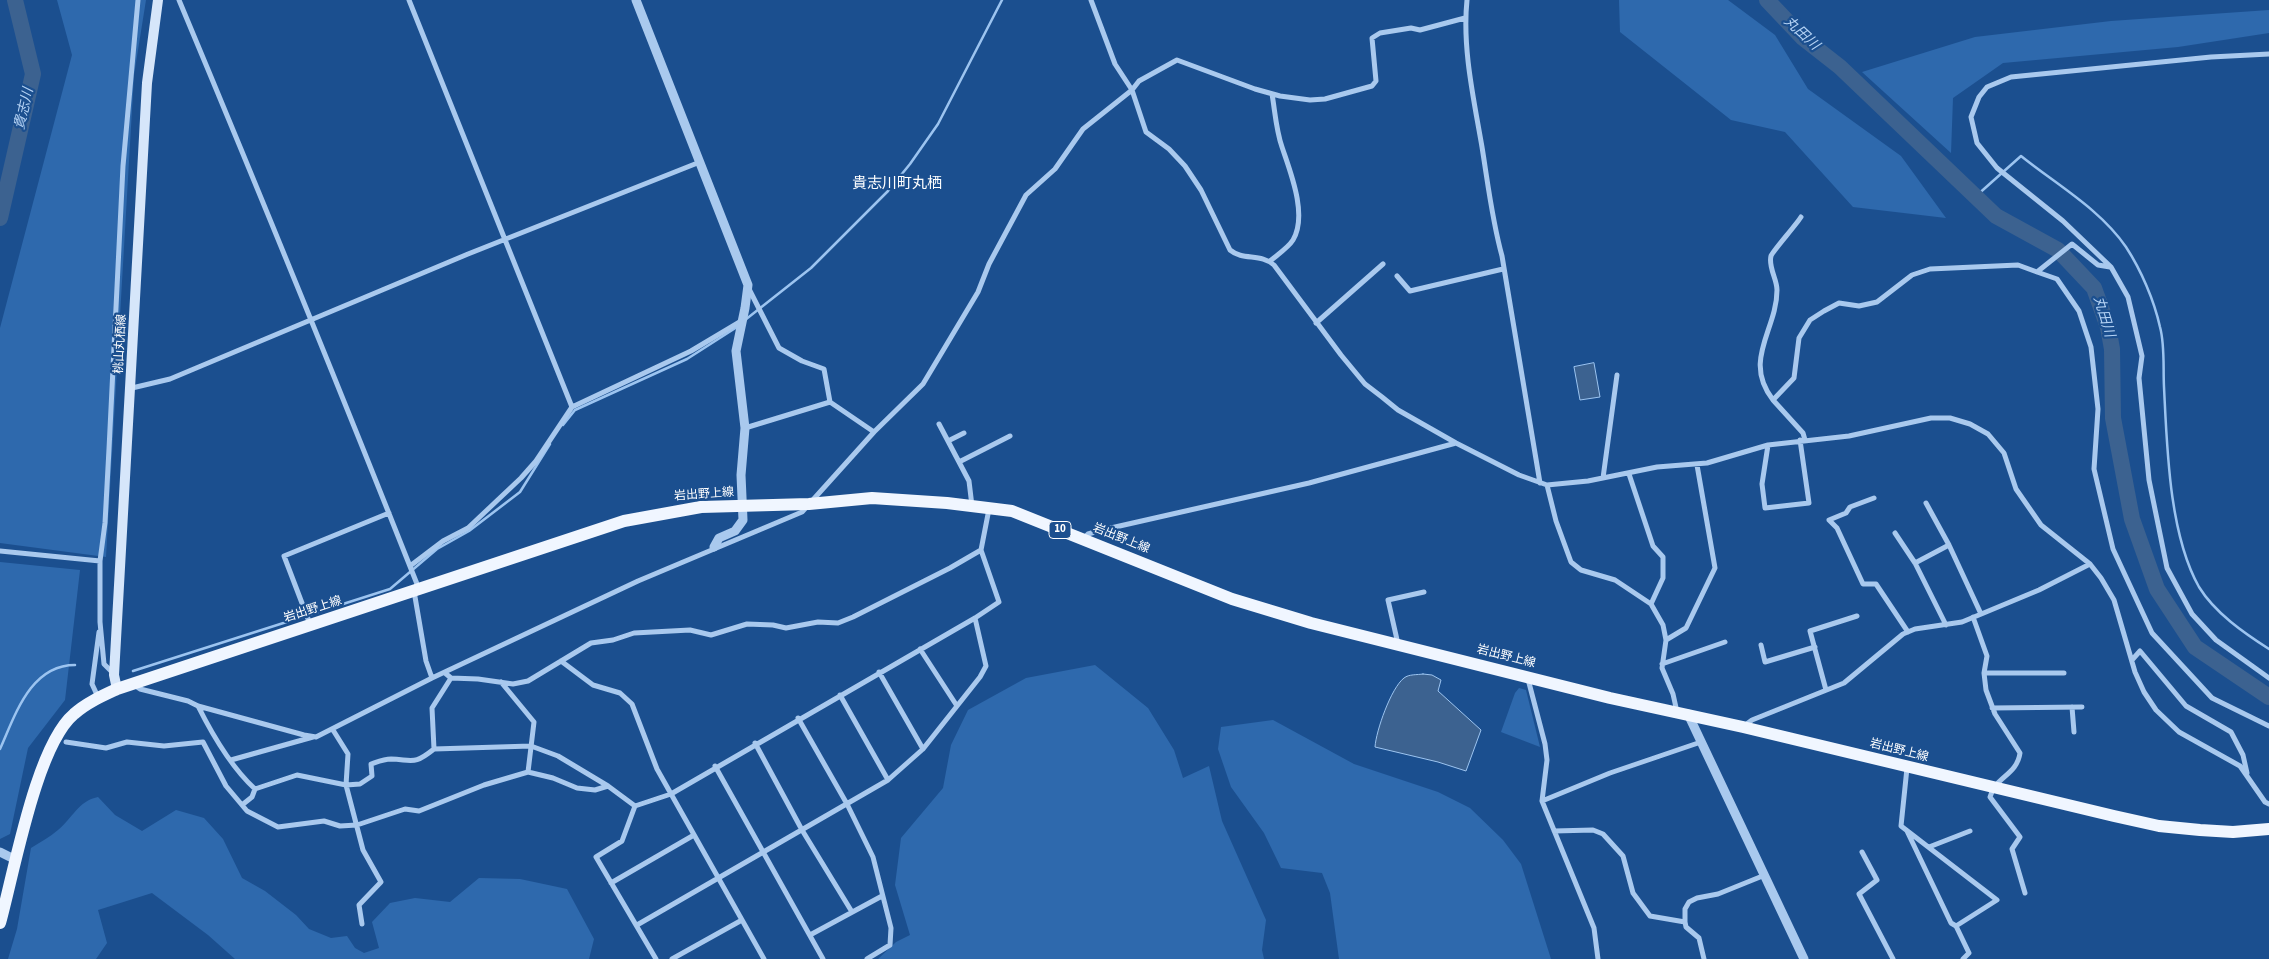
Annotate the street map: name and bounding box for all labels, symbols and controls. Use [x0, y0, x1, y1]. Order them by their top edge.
water label: 丸田川 [1780, 14, 1822, 54]
water label: 貴志川 [12, 87, 38, 131]
district label: 貴志川町丸栖 [852, 176, 942, 194]
water label: 丸田川 [2089, 294, 2117, 340]
street label: 桃山丸栖線 [112, 314, 130, 374]
street label: 岩出野上線 [674, 486, 734, 504]
street label: 岩出野上線 [1090, 521, 1152, 557]
road number: 10 [1049, 522, 1071, 538]
street label: 岩出野上線 [282, 594, 344, 626]
street label: 岩出野上線 [1475, 643, 1537, 671]
street label: 岩出野上線 [1868, 737, 1930, 765]

